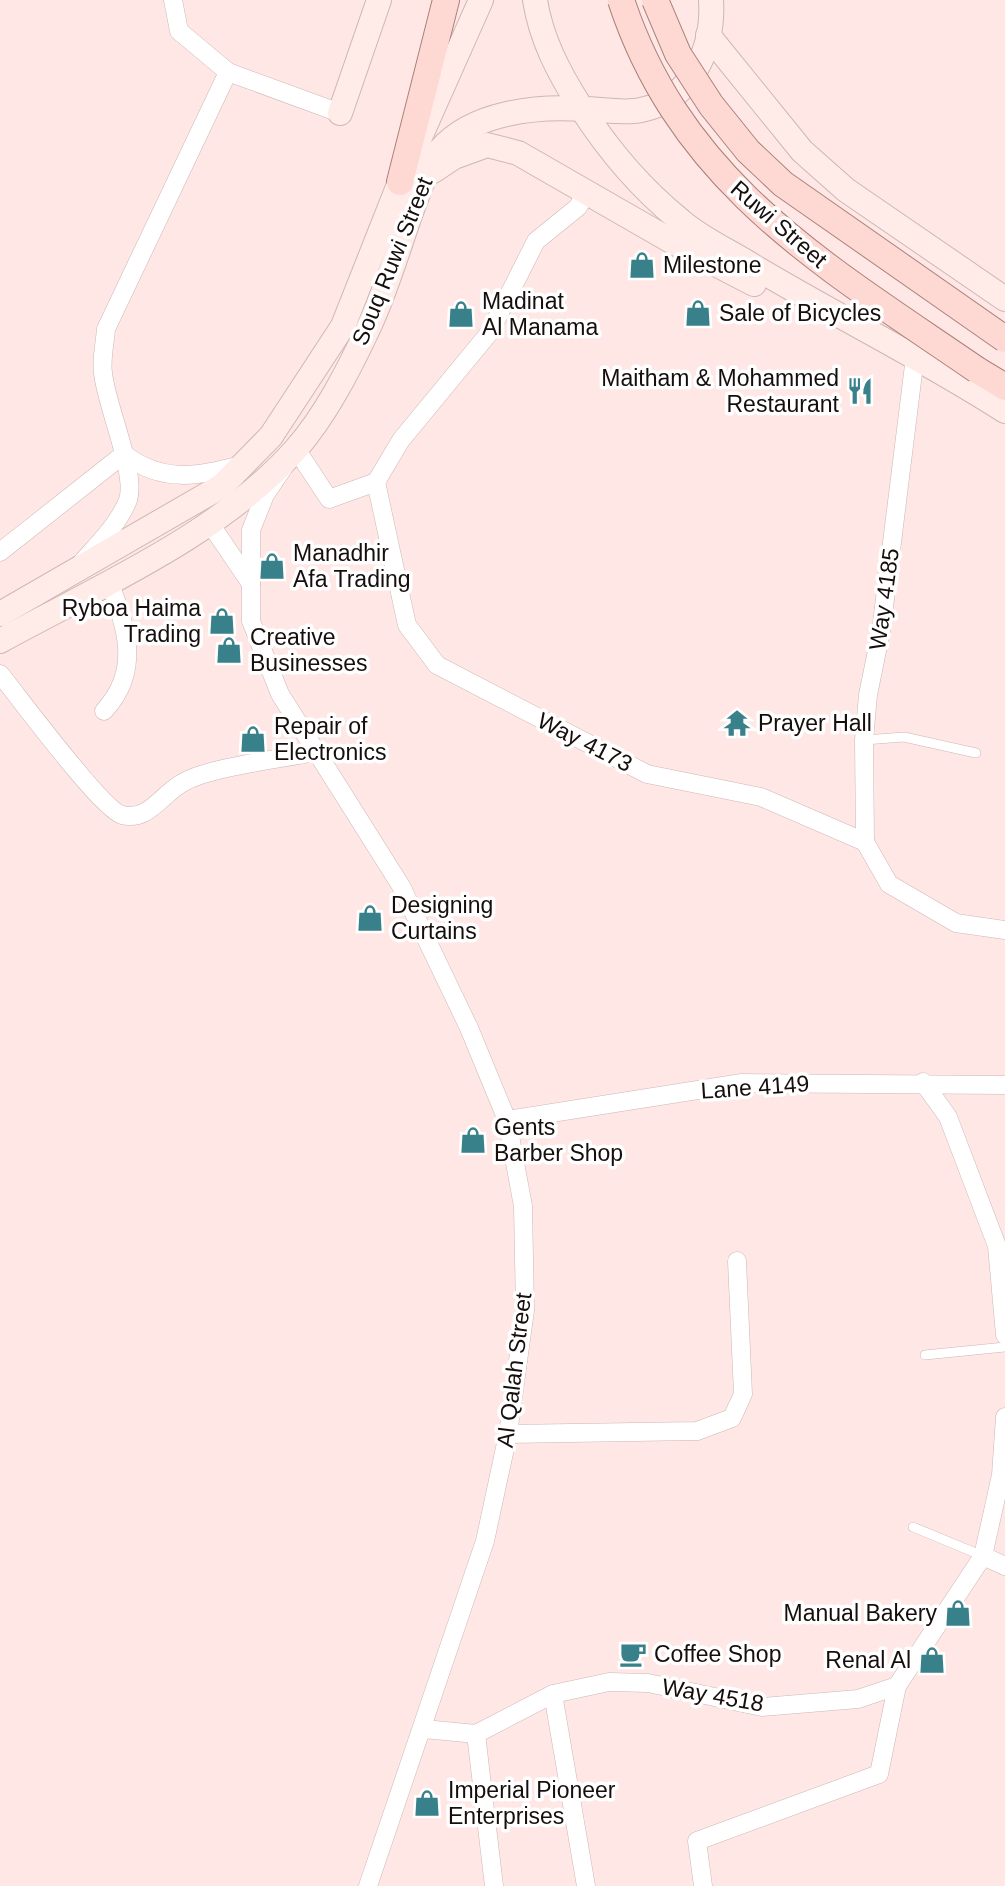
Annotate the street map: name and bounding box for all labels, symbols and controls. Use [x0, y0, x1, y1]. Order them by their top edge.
street label: Souq Ruwi Street [346, 173, 438, 349]
street label: Ruwi Street [726, 175, 833, 273]
shop icon: Milestone [627, 250, 657, 280]
place label: Milestone [663, 252, 761, 278]
place label: Madinat Al Manama [482, 288, 599, 340]
shop icon: Sale of Bicycles [683, 298, 713, 328]
shop icon: Madinat Al Manama [446, 299, 476, 329]
place label: Sale of Bicycles [719, 300, 881, 326]
place label: Maitham & Mohammed Restaurant [601, 365, 840, 417]
restaurant icon: Maitham & Mohammed Restaurant [845, 376, 875, 406]
place label: Manadhir Afa Trading [293, 540, 411, 592]
street label: Way 4185 [864, 546, 904, 652]
shop icon: Manadhir Afa Trading [257, 551, 287, 581]
place label: Ryboa Haima Trading [62, 595, 201, 647]
shop icon: Ryboa Haima Trading [207, 606, 237, 636]
place label: Creative Businesses [250, 624, 368, 676]
shop icon: Creative Businesses [214, 635, 244, 665]
street label: Way 4173 [533, 707, 637, 777]
temple icon: Prayer Hall [722, 708, 752, 738]
place label: Prayer Hall [758, 710, 872, 736]
place label: Repair of Electronics [274, 713, 386, 765]
shop icon: Repair of Electronics [238, 724, 268, 754]
place label: Designing Curtains [391, 892, 493, 944]
shop icon: Designing Curtains [355, 903, 385, 933]
street label: Lane 4149 [700, 1070, 810, 1104]
place label: Gents Barber Shop [494, 1114, 623, 1166]
shop icon: Gents Barber Shop [458, 1125, 488, 1155]
street label: Al Qalah Street [492, 1290, 536, 1449]
shop icon: Manual Bakery [943, 1598, 973, 1628]
place label: Manual Bakery [784, 1600, 937, 1626]
cafe icon: Coffee Shop [618, 1639, 648, 1669]
place label: Coffee Shop [654, 1641, 781, 1667]
shop icon: Renal Al [917, 1645, 947, 1675]
place label: Renal Al [825, 1647, 911, 1673]
street label: Way 4518 [660, 1673, 766, 1717]
place label: Imperial Pioneer Enterprises [448, 1777, 616, 1829]
shop icon: Imperial Pioneer Enterprises [412, 1788, 442, 1818]

